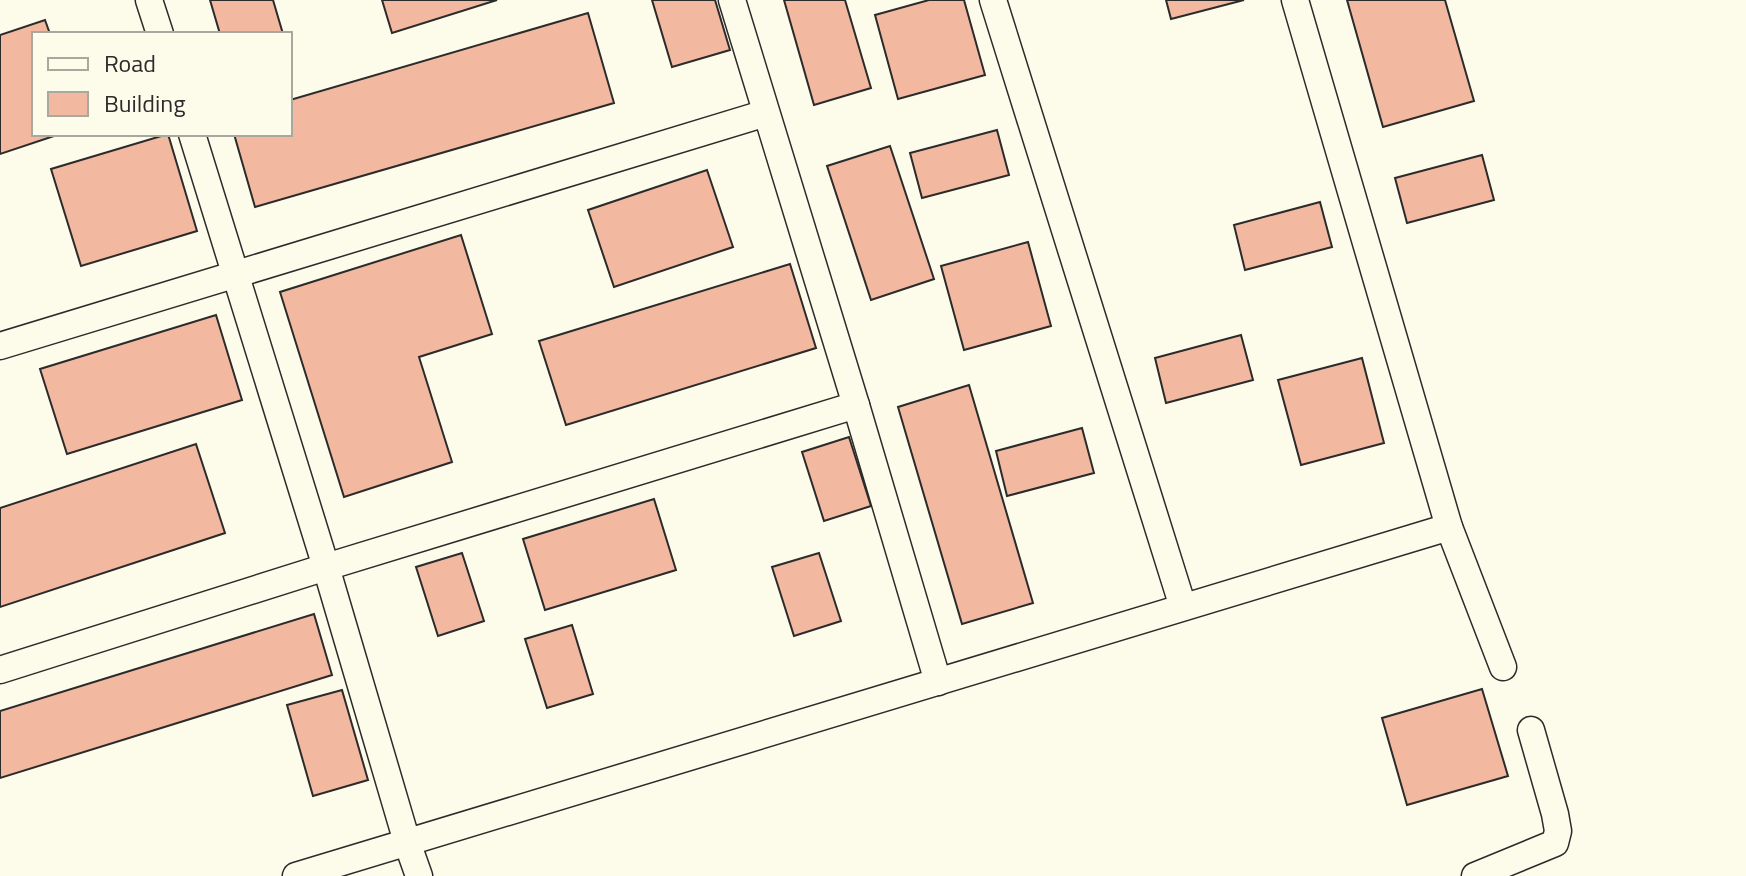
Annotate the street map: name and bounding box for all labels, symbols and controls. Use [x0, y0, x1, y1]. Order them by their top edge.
legend [32, 32, 292, 136]
text: Road [104, 45, 156, 81]
text: Building [104, 85, 186, 121]

